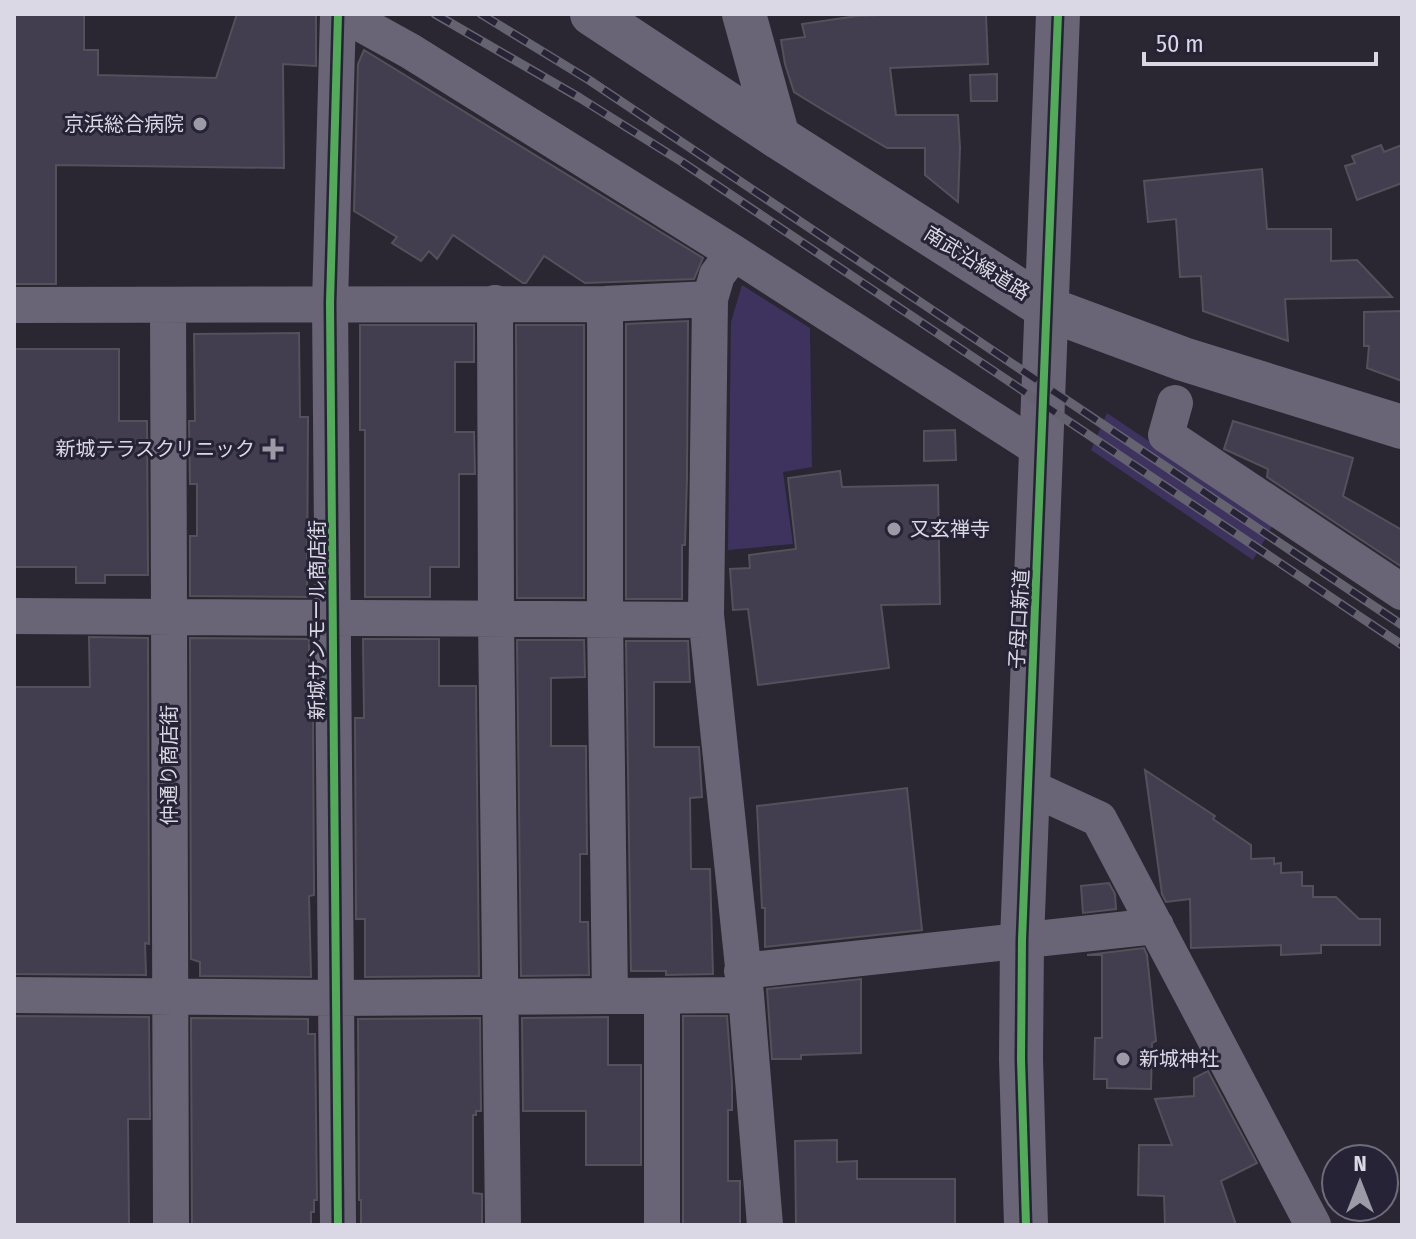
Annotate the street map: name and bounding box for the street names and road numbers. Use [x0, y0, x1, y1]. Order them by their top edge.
street label: 南武沿線道路 [920, 221, 1034, 305]
street label: 新城サンモール商店街 [305, 520, 329, 720]
street label: 子母口新道 [1004, 568, 1034, 670]
street label: 仲通り商店街 [157, 705, 181, 825]

